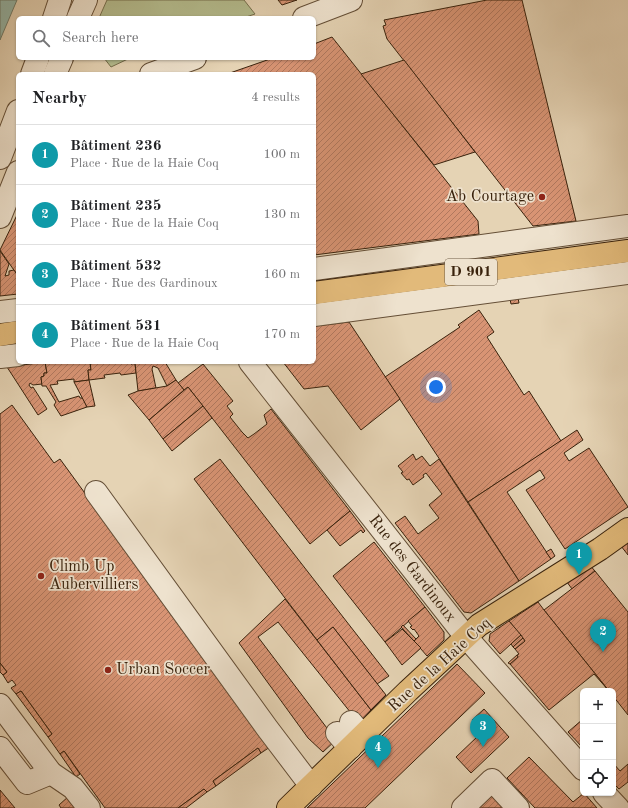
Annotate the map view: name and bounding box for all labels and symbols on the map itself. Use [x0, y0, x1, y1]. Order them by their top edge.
place label: Ab Courtage [446, 189, 534, 205]
marker: Ab Courtage [537, 192, 547, 202]
road number: D 901 [445, 259, 497, 285]
your location [426, 377, 446, 397]
street label: Rue des Gardinoux [365, 512, 459, 626]
pin: 1 [566, 542, 592, 575]
place label: Climb Up Aubervilliers [49, 559, 139, 593]
marker: Climb Up Aubervilliers [36, 571, 46, 581]
street label: Rue de la Haie Coq [386, 615, 494, 715]
pin: 2 [590, 619, 616, 652]
place label: Urban Soccer [116, 662, 210, 678]
marker: Urban Soccer [103, 665, 113, 675]
pin: 3 [470, 714, 496, 747]
pin: 4 [365, 735, 391, 768]

